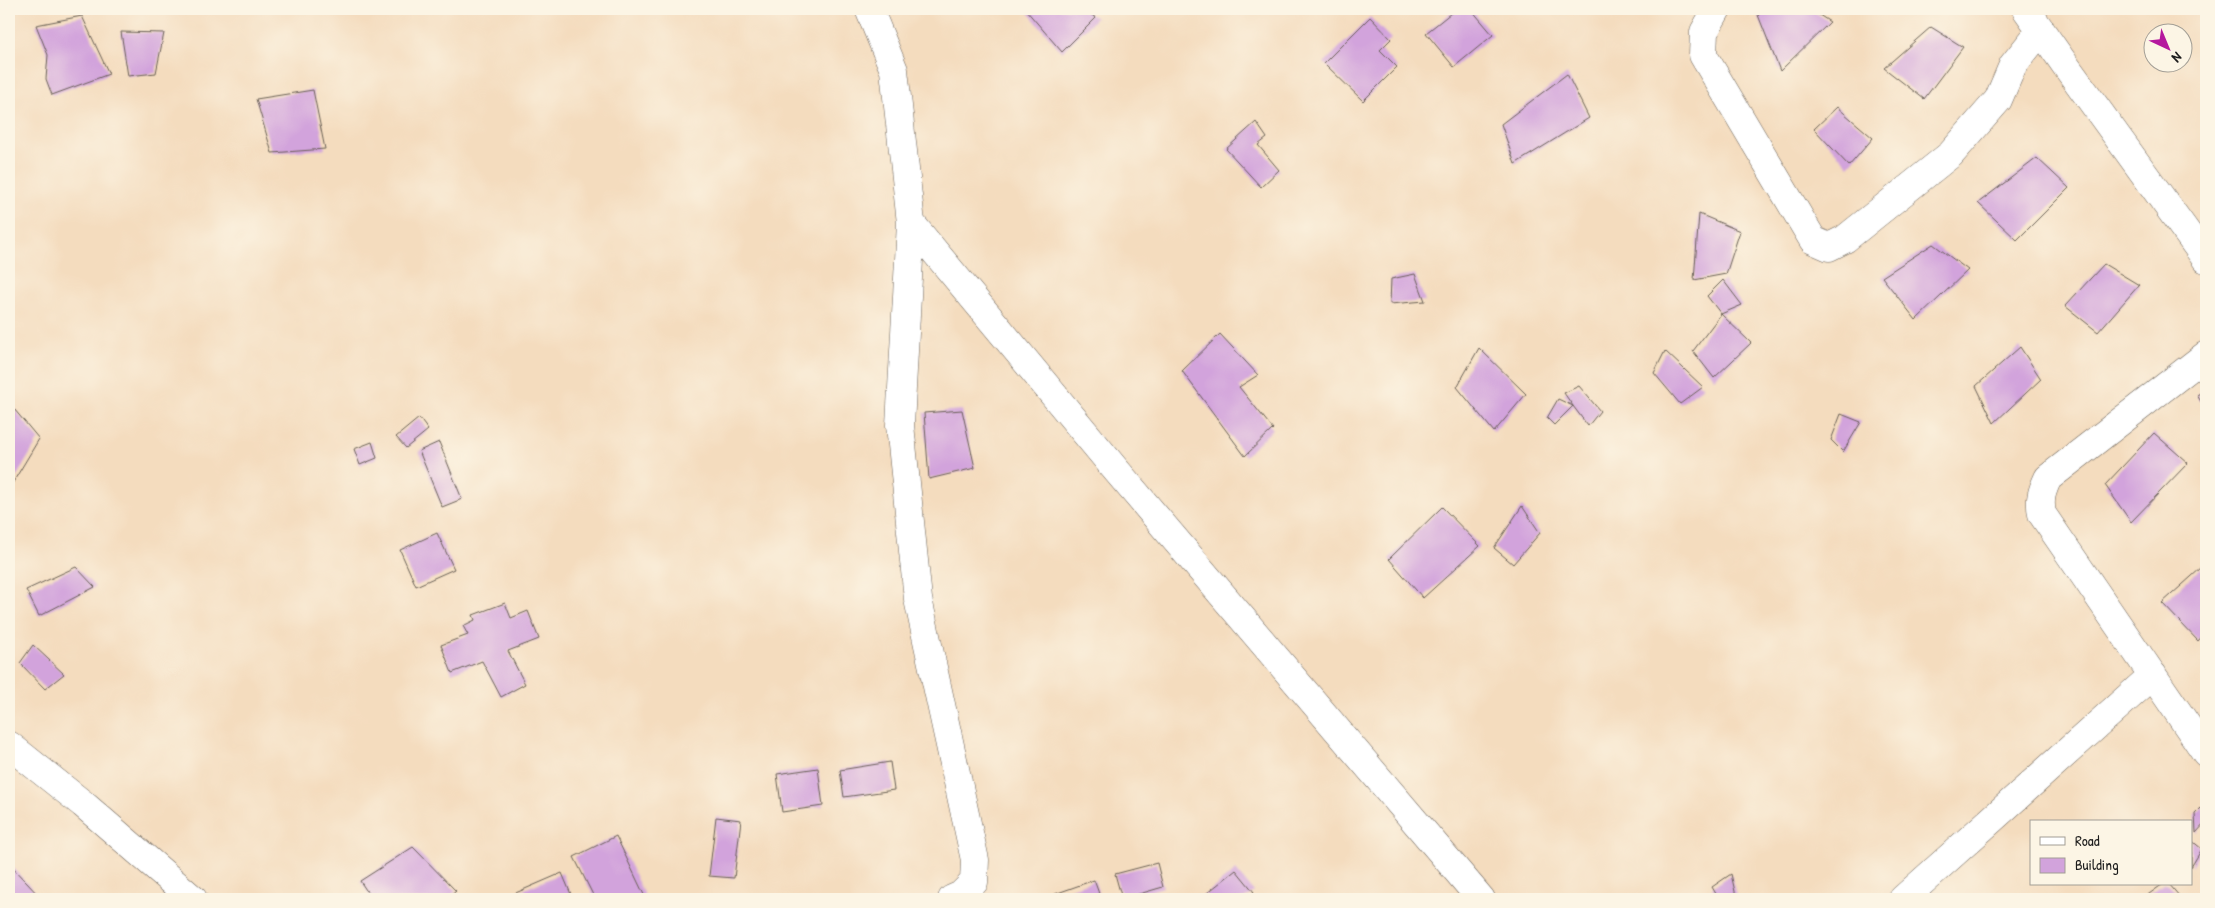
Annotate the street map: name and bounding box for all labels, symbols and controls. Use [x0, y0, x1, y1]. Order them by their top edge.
north arrow [2142, 22, 2192, 72]
text: N [2168, 48, 2187, 68]
legend [2030, 820, 2192, 886]
text: Road [2075, 830, 2100, 851]
text: Building [2075, 854, 2119, 875]

